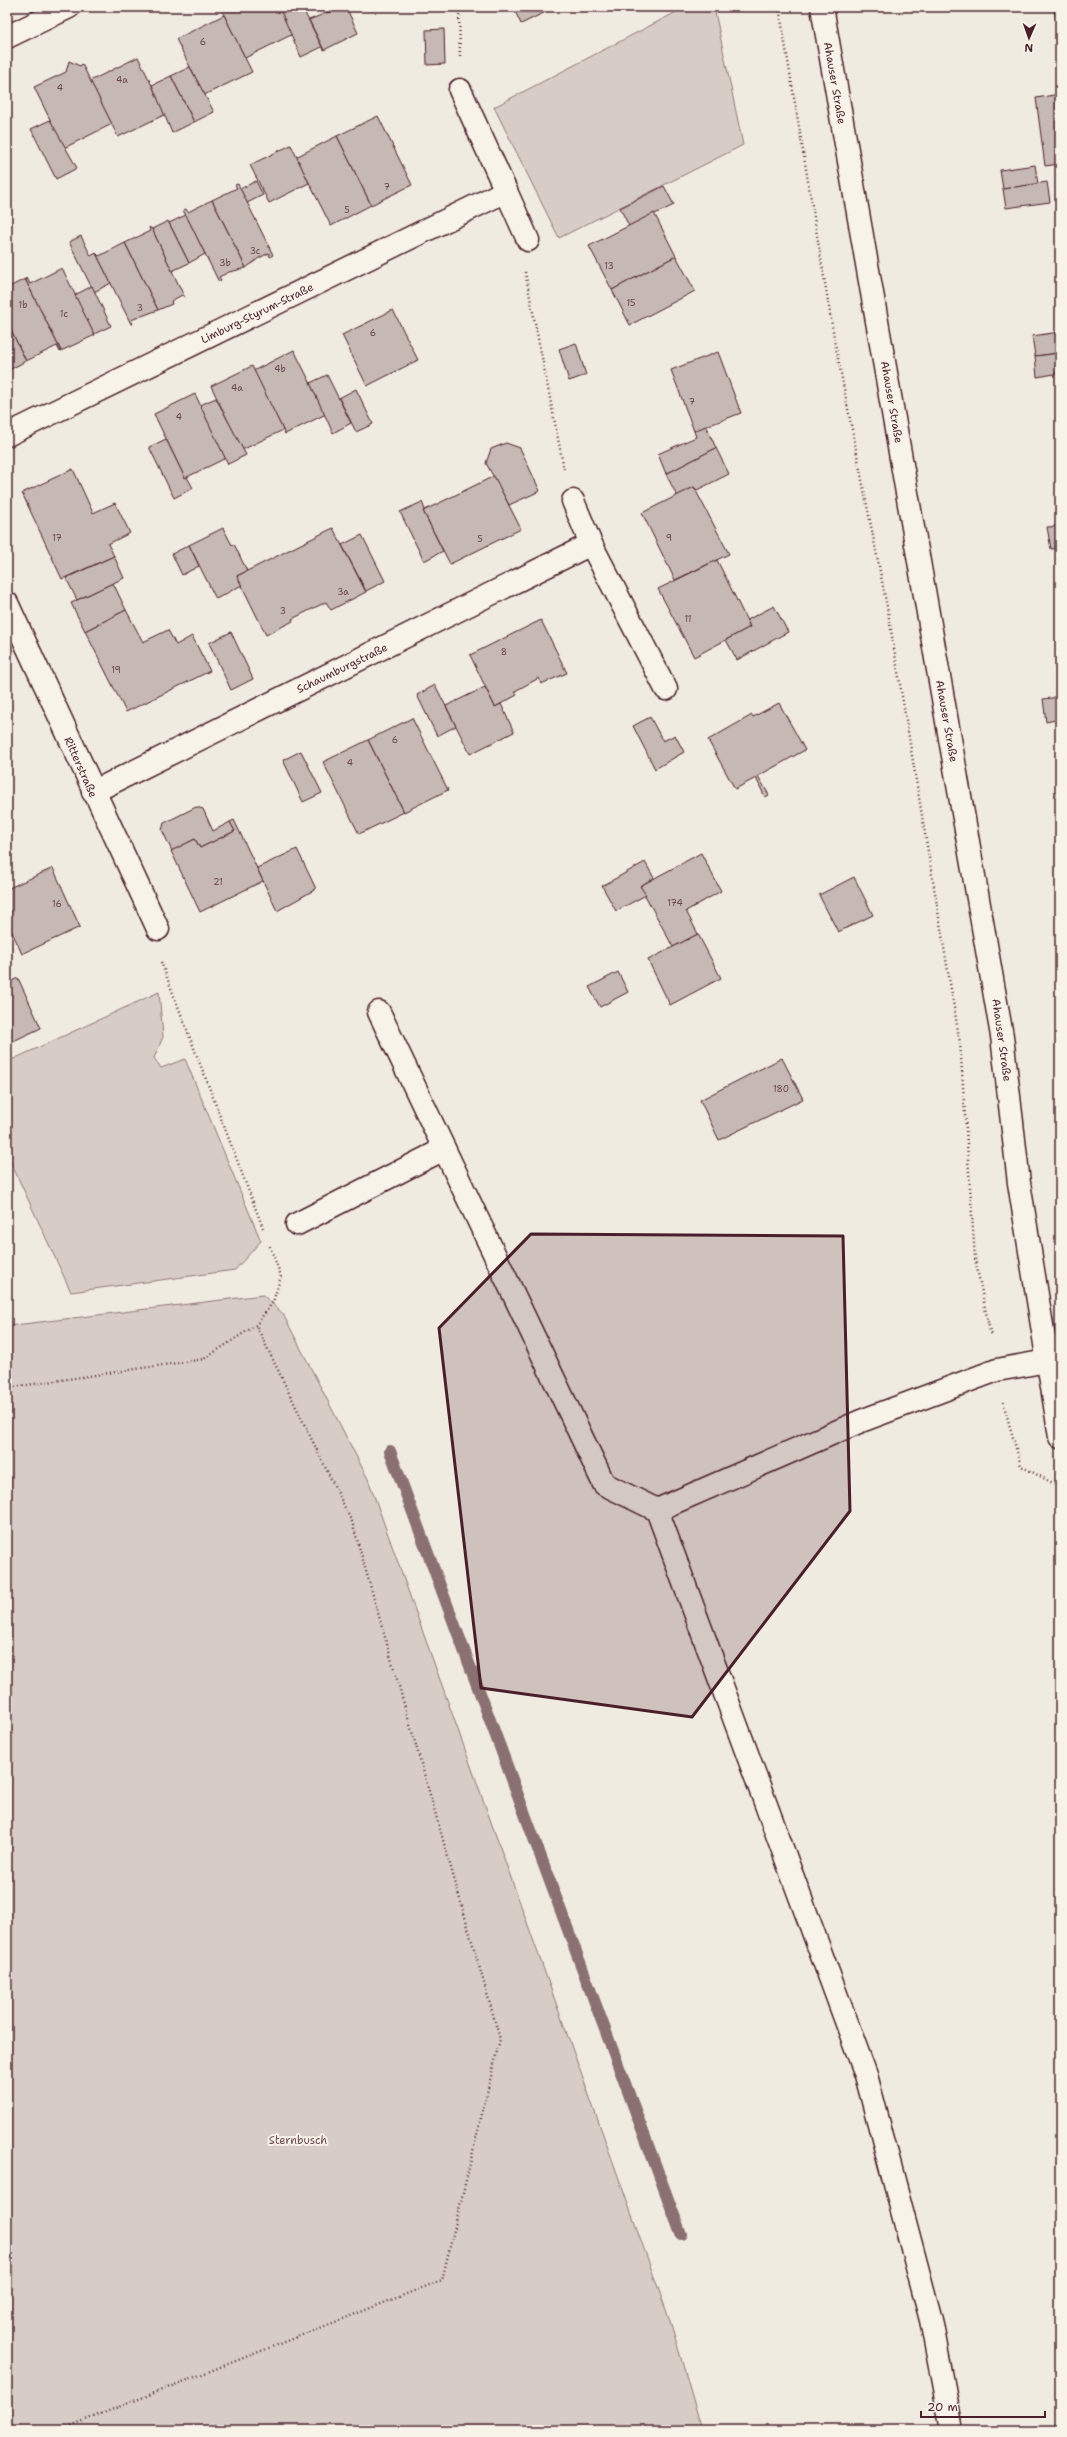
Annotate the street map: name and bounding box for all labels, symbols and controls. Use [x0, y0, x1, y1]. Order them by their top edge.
north arrow [1009, 18, 1049, 58]
house number: 6 [200, 36, 206, 48]
text: N [1024, 40, 1033, 55]
street label: Ahauser Straße [820, 41, 849, 125]
house number: 4a [116, 74, 128, 86]
house number: 4 [57, 82, 63, 94]
house number: 7 [384, 181, 390, 193]
house number: 5 [344, 204, 350, 216]
house number: 3c [250, 245, 261, 257]
house number: 3b [219, 257, 231, 269]
house number: 13 [604, 260, 614, 272]
street label: Limburg-Styrum-Straße [198, 280, 316, 347]
house number: 15 [626, 297, 636, 309]
house number: 1b [19, 299, 27, 311]
house number: 3 [137, 302, 143, 314]
house number: 1c [60, 308, 69, 320]
house number: 6 [370, 327, 376, 339]
street label: Ahauser Straße [877, 360, 906, 444]
house number: 4b [274, 363, 286, 375]
house number: 4a [231, 382, 243, 394]
house number: 7 [689, 396, 695, 408]
house number: 4 [176, 411, 182, 423]
house number: 17 [52, 532, 62, 544]
house number: 9 [666, 532, 672, 544]
house number: 5 [477, 533, 483, 545]
house number: 3a [337, 586, 349, 598]
house number: 3 [280, 605, 286, 617]
house number: 11 [684, 613, 692, 625]
street label: Schaumburgstraße [294, 640, 390, 697]
house number: 8 [501, 646, 507, 658]
house number: 19 [111, 664, 121, 676]
street label: Ahauser Straße [932, 679, 961, 763]
street label: Ritterstraße [60, 734, 101, 800]
house number: 6 [392, 734, 398, 746]
house number: 4 [347, 757, 353, 769]
house number: 21 [213, 876, 223, 888]
house number: 174 [667, 897, 683, 909]
house number: 16 [52, 898, 62, 910]
street label: Ahauser Straße [988, 998, 1015, 1082]
house number: 180 [773, 1083, 789, 1095]
park label: Sternbusch [269, 2133, 327, 2148]
scale bar [921, 2393, 1045, 2419]
text: 20 m [927, 2399, 958, 2415]

